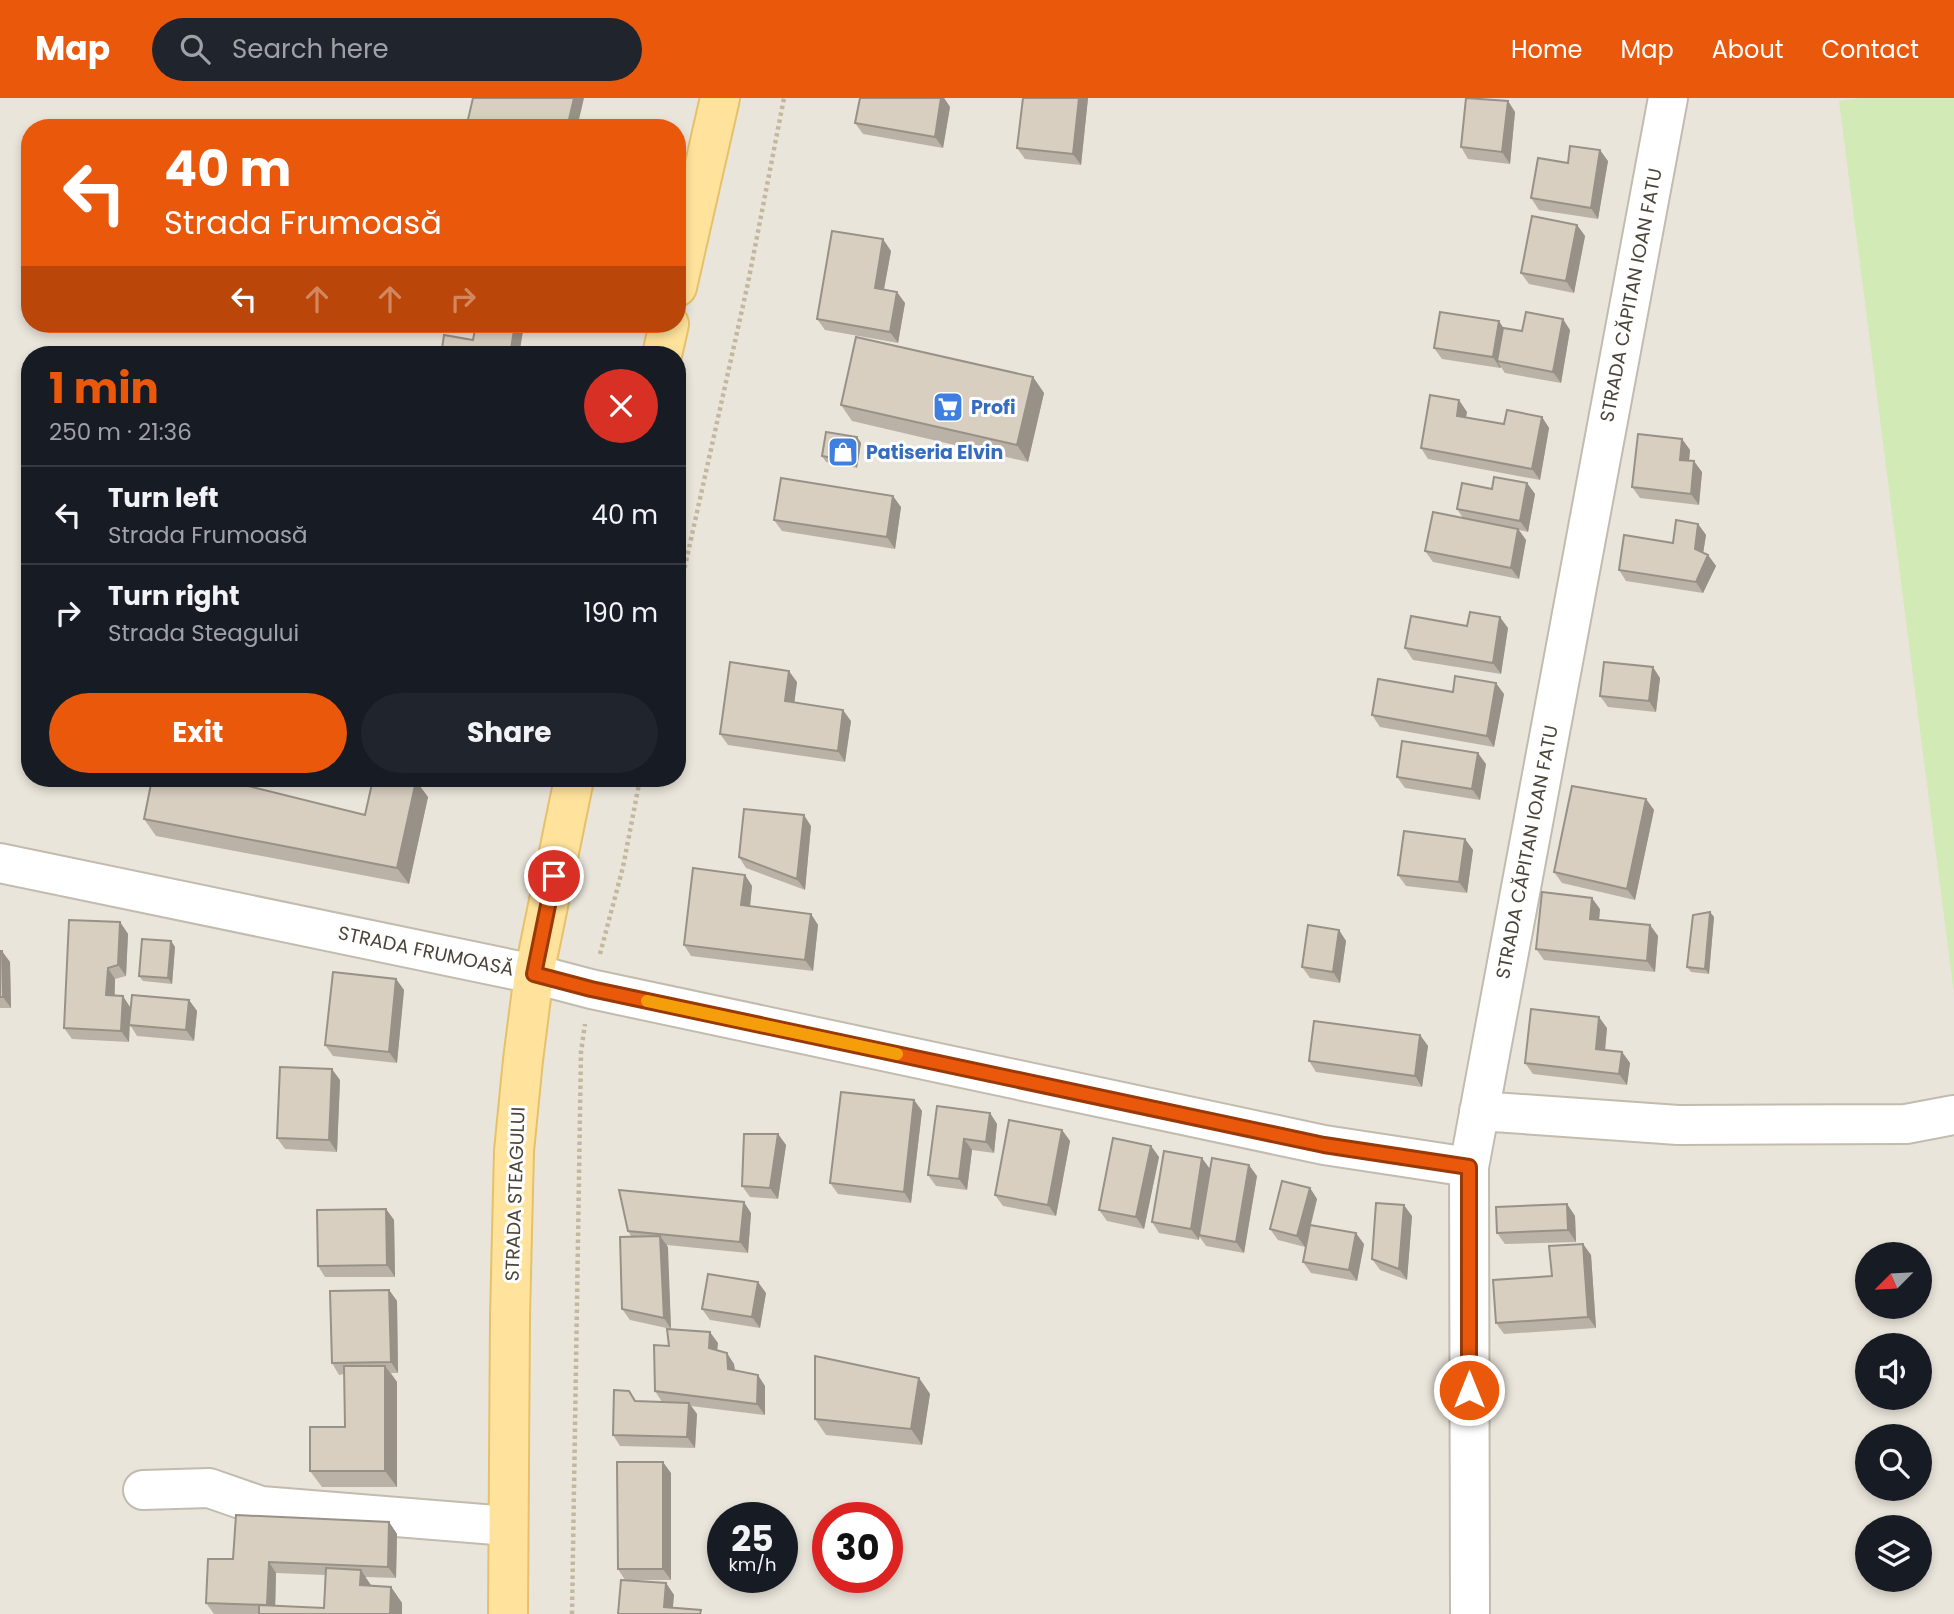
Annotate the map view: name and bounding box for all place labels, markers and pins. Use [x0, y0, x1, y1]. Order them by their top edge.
supermarket icon: Profi [931, 390, 965, 424]
place label: Profi [971, 394, 1016, 421]
shop icon: Patiseria Elvin [826, 435, 860, 469]
place label: Patiseria Elvin [866, 439, 1003, 466]
pin [524, 846, 584, 906]

